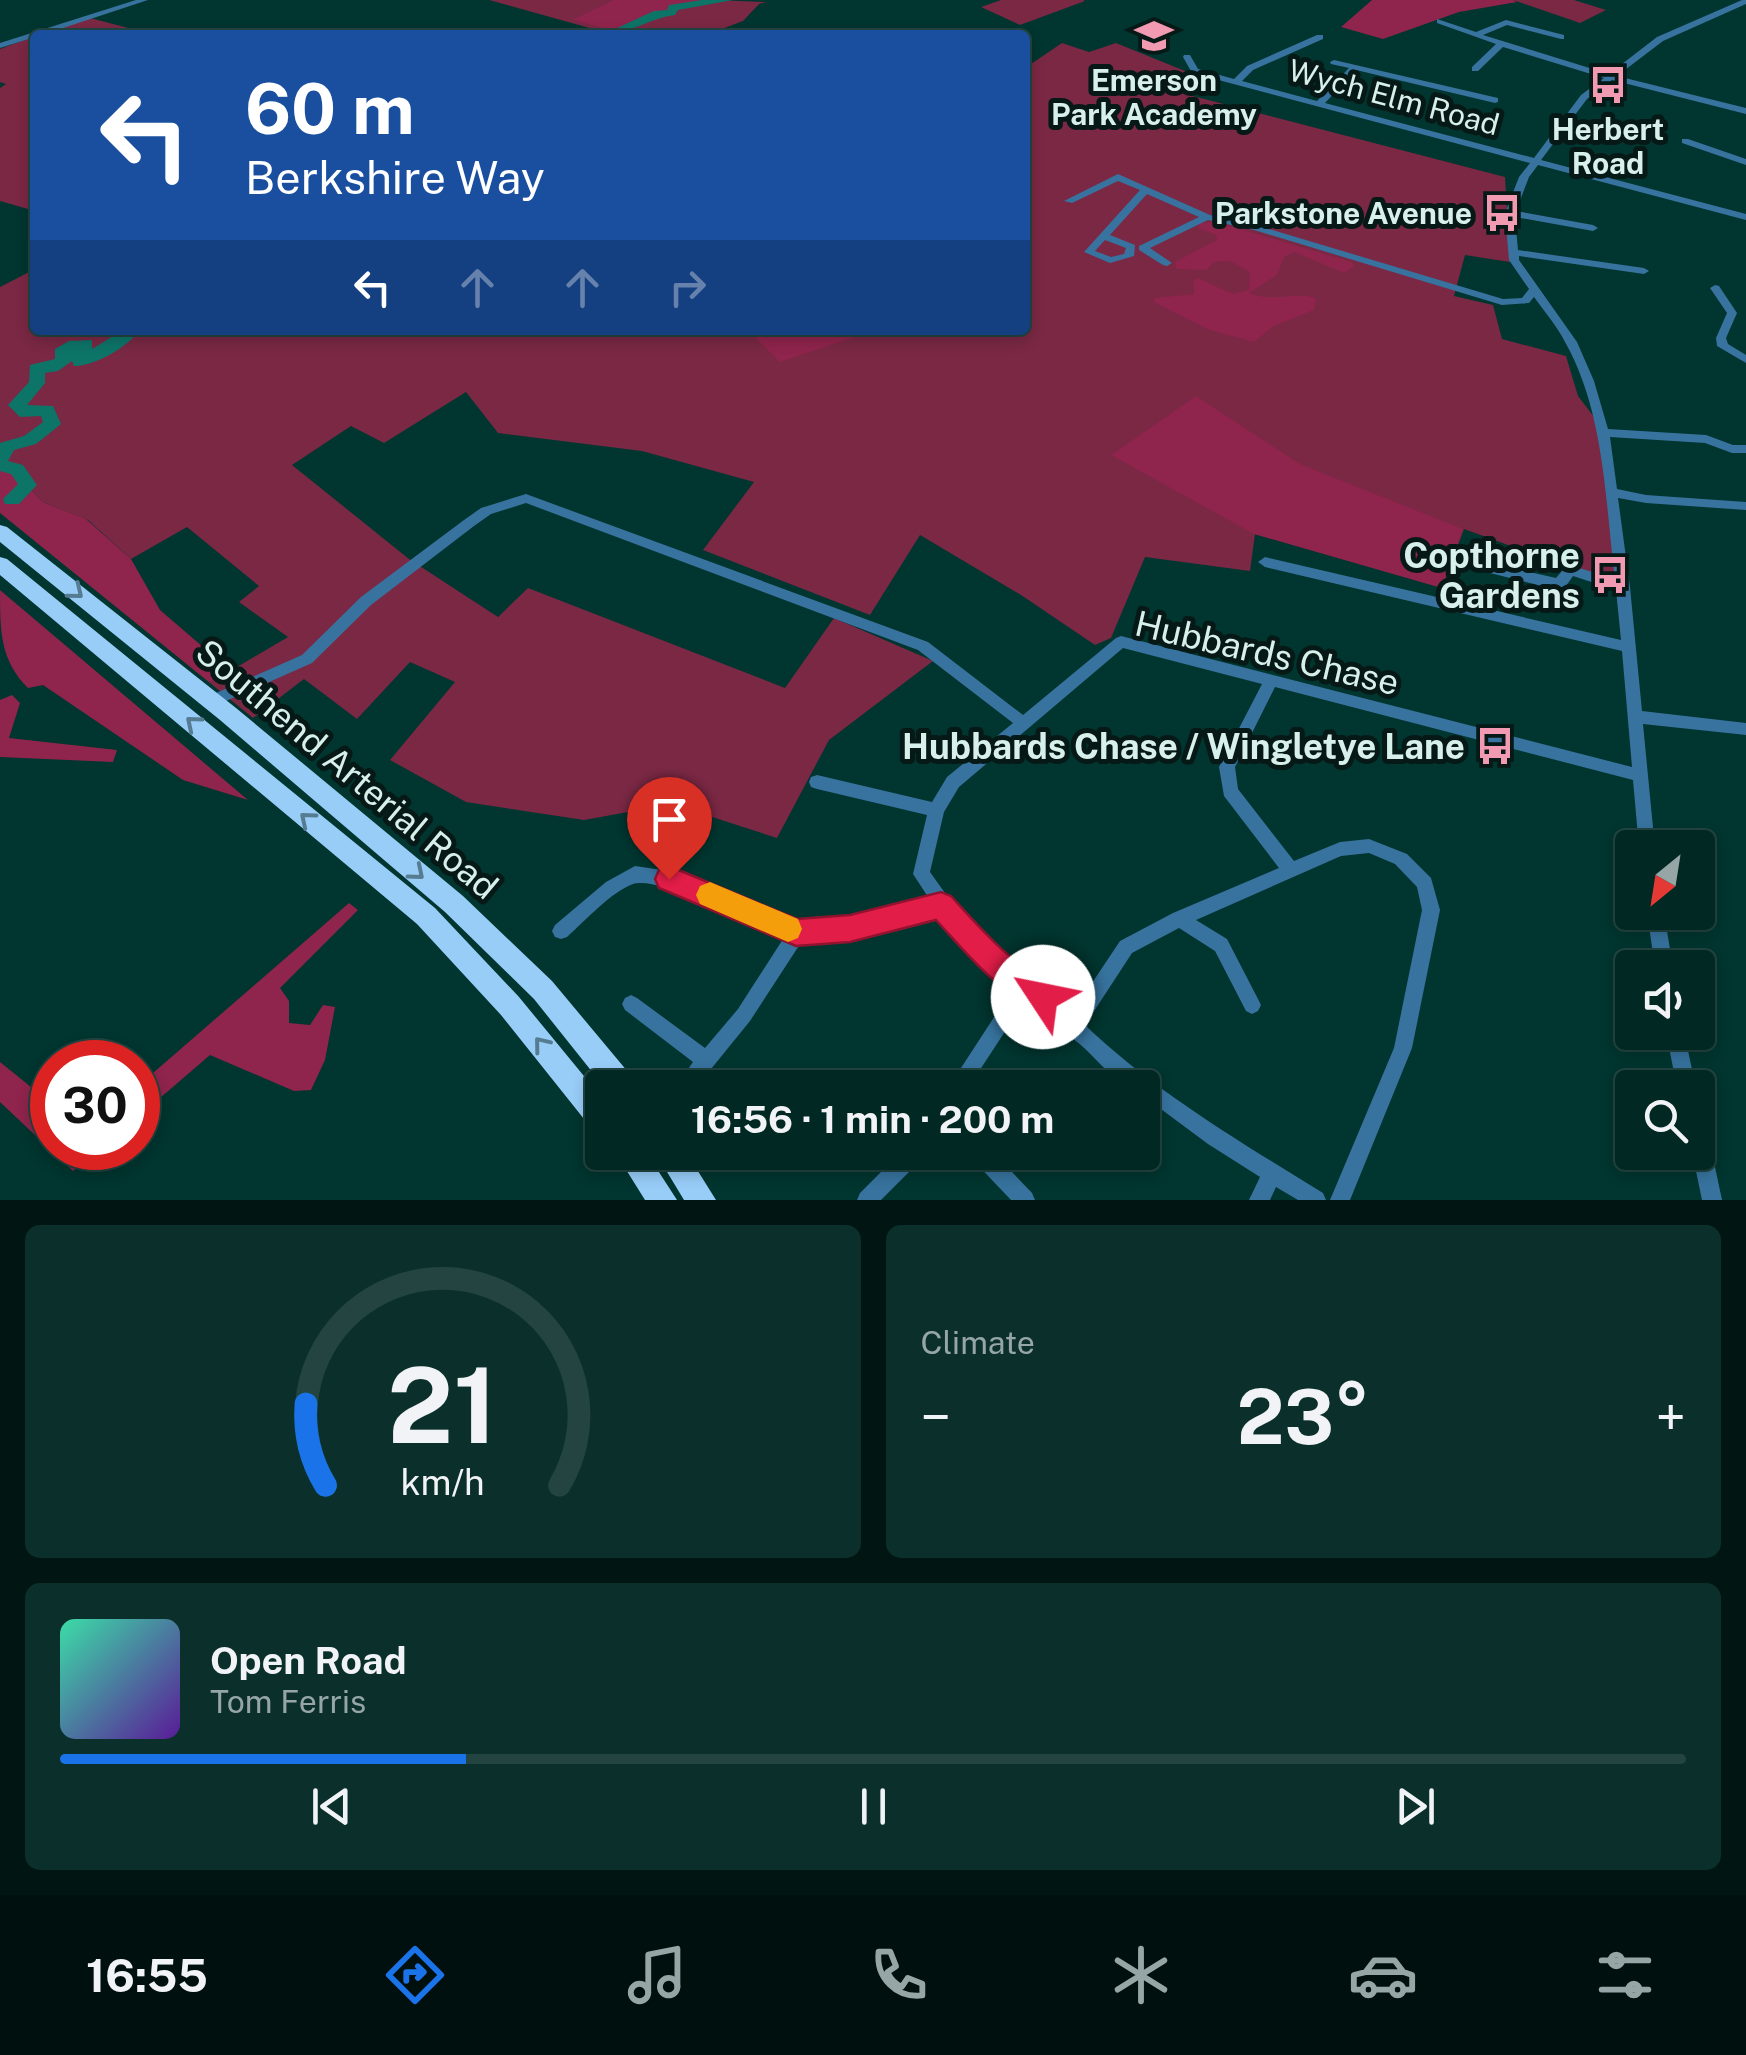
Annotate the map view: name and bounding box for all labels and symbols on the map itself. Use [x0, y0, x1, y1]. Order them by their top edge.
school or university icon: Emerson Park Academy [1133, 15, 1175, 57]
street label: Wych Elm Road [1285, 52, 1503, 142]
place label: Emerson Park Academy [1051, 62, 1257, 132]
bus stop icon: Herbert Road [1587, 64, 1629, 106]
place label: Herbert Road [1552, 111, 1664, 181]
bus stop icon: Parkstone Avenue [1481, 192, 1523, 234]
place label: Parkstone Avenue [1215, 195, 1472, 231]
place label: Copthorne Gardens [1403, 535, 1580, 616]
bus stop icon: Copthorne Gardens [1589, 554, 1631, 596]
one-way arrow [65, 581, 83, 598]
street label: Hubbards Chase [1131, 603, 1403, 703]
street label: Southend Arterial Road [188, 631, 506, 907]
one-way arrow [186, 717, 204, 735]
bus stop icon: Hubbards Chase / Wingletye Lane [1474, 725, 1516, 767]
place label: Hubbards Chase / Wingletye Lane [902, 726, 1465, 767]
pin [627, 777, 712, 880]
one-way arrow [301, 813, 319, 831]
north arrow [1615, 830, 1715, 930]
one-way arrow [406, 862, 424, 880]
position arrow [991, 945, 1095, 1049]
one-way arrow [535, 1037, 553, 1055]
speed limit sign: 30 [30, 1040, 160, 1170]

